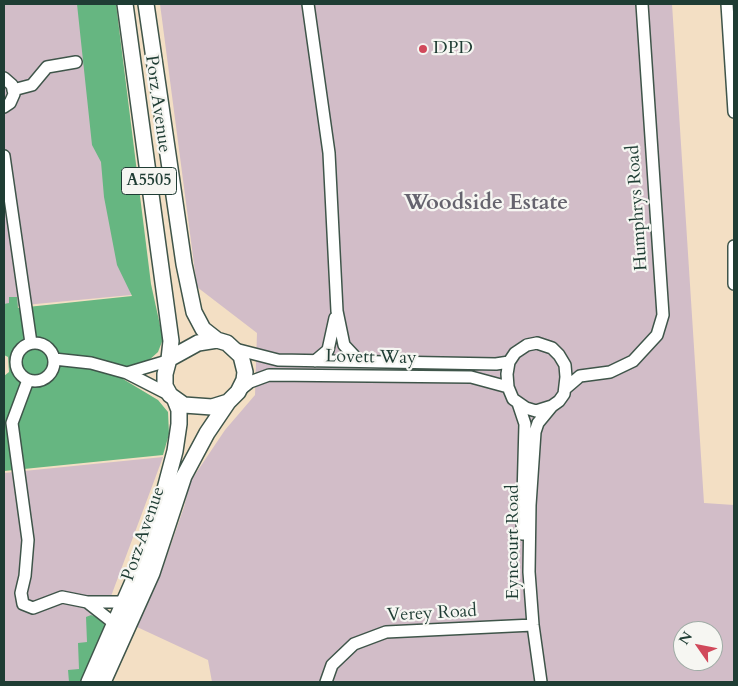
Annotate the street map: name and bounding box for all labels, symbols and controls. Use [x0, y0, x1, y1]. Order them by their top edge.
place label: DPD [433, 38, 473, 60]
marker: DPD [417, 43, 429, 55]
street label: Porz Avenue [139, 54, 175, 154]
street label: Humphrys Road [623, 144, 653, 272]
road number: A5505 [122, 168, 176, 195]
district label: Woodside Estate [404, 191, 568, 217]
street label: Lovett Way [325, 346, 417, 370]
street label: Porz Avenue [118, 484, 170, 584]
street label: Eyncourt Road [503, 484, 525, 600]
street label: Verey Road [386, 601, 478, 627]
north arrow [673, 621, 723, 671]
text: N [675, 628, 697, 648]

